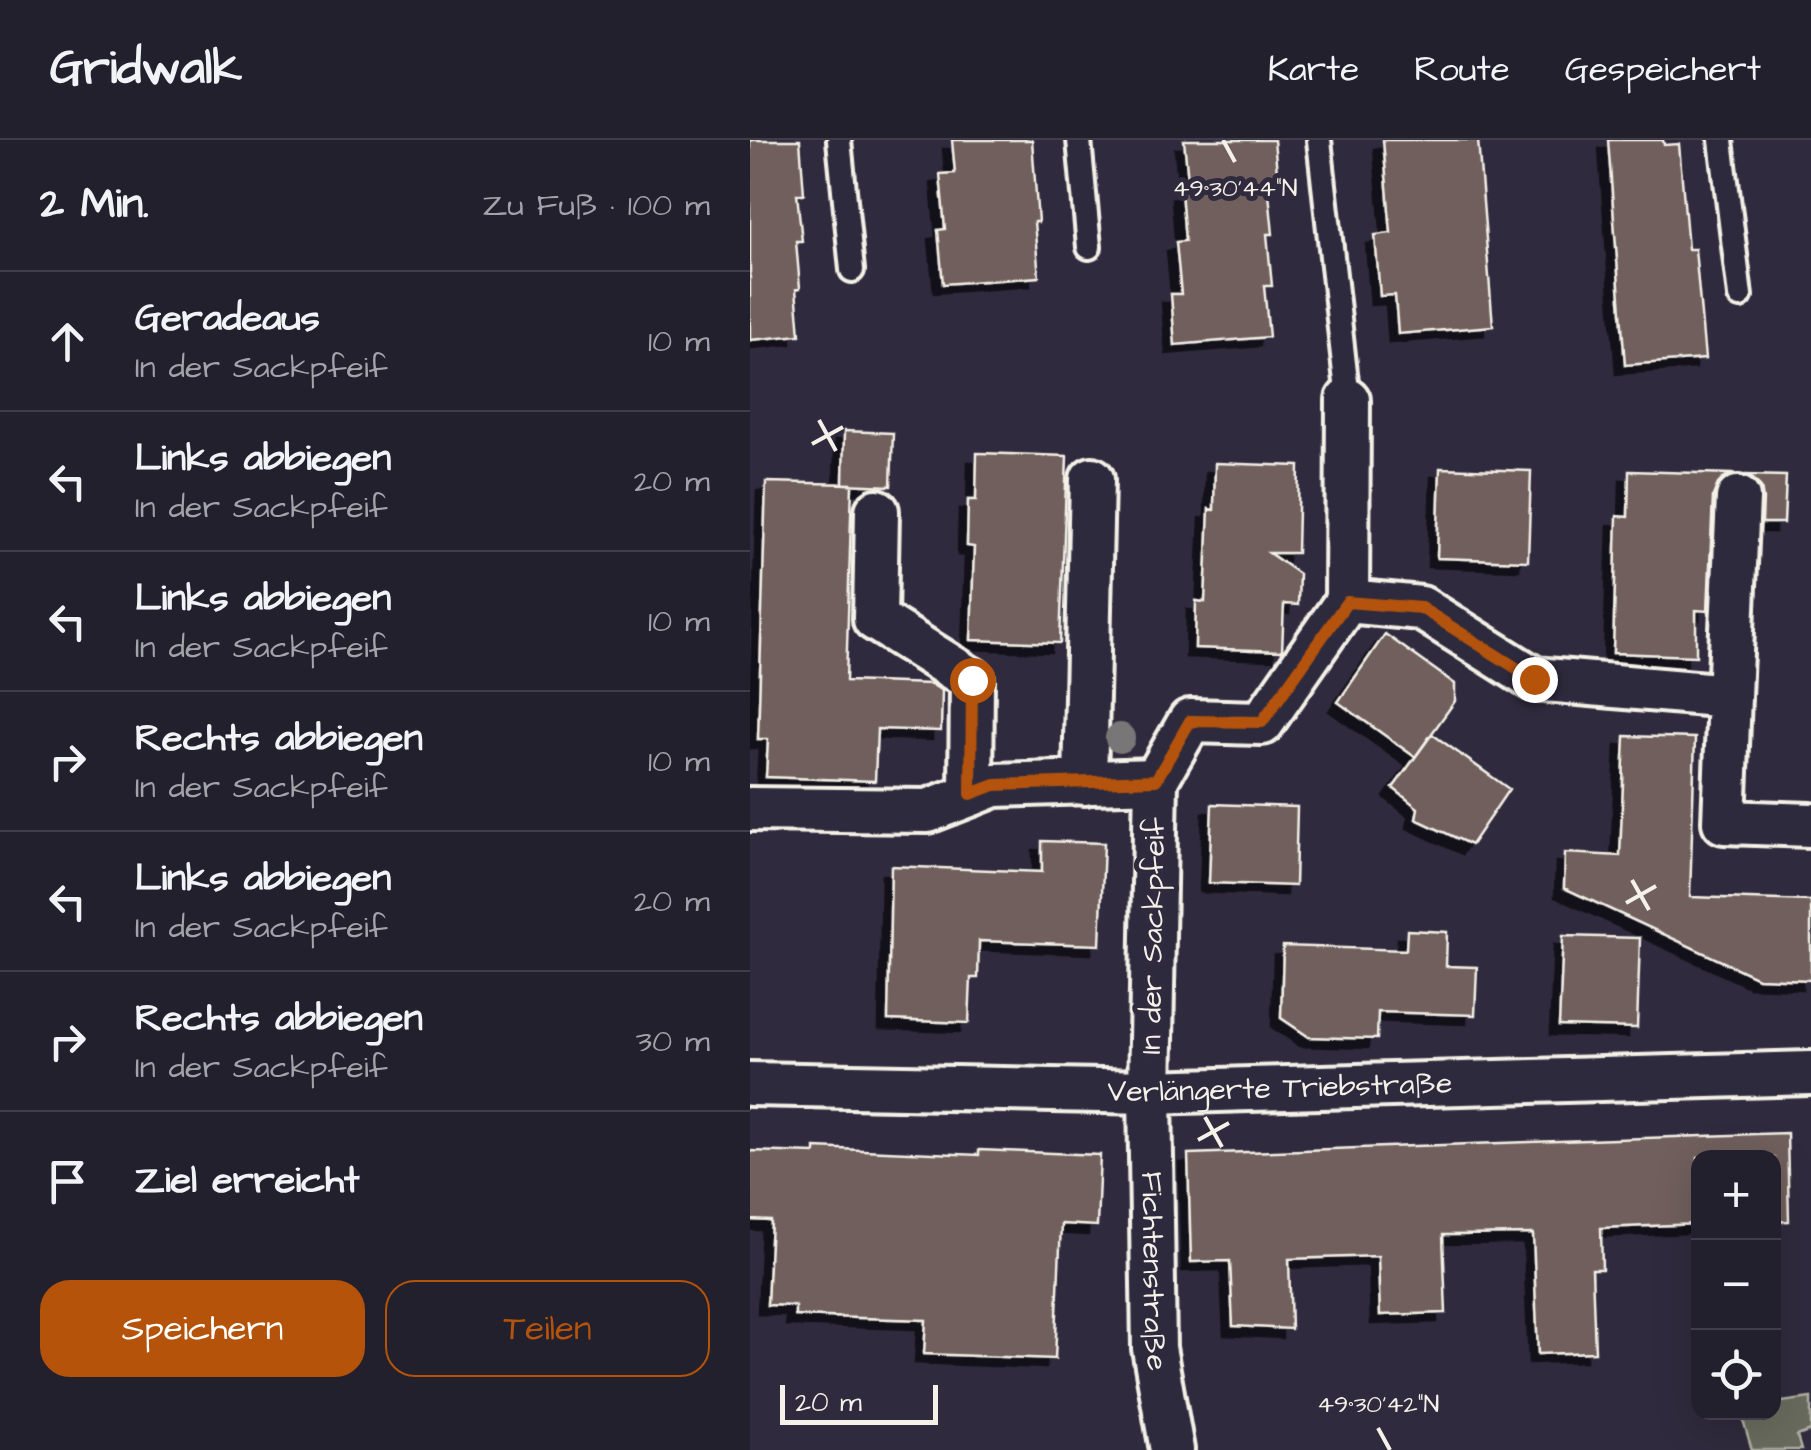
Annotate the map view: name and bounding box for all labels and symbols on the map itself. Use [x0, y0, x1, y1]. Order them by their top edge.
text: 49°30'44"N [1173, 171, 1297, 206]
route end [1512, 657, 1558, 703]
route start [950, 658, 996, 704]
street label: In der Sackpfeif [1130, 817, 1176, 1055]
street label: Verlängerte Triebstraße [1107, 1062, 1453, 1113]
street label: Fichtenstraße [1130, 1171, 1179, 1374]
scale bar [780, 1380, 938, 1424]
text: 49°30'42"N [1317, 1387, 1439, 1422]

